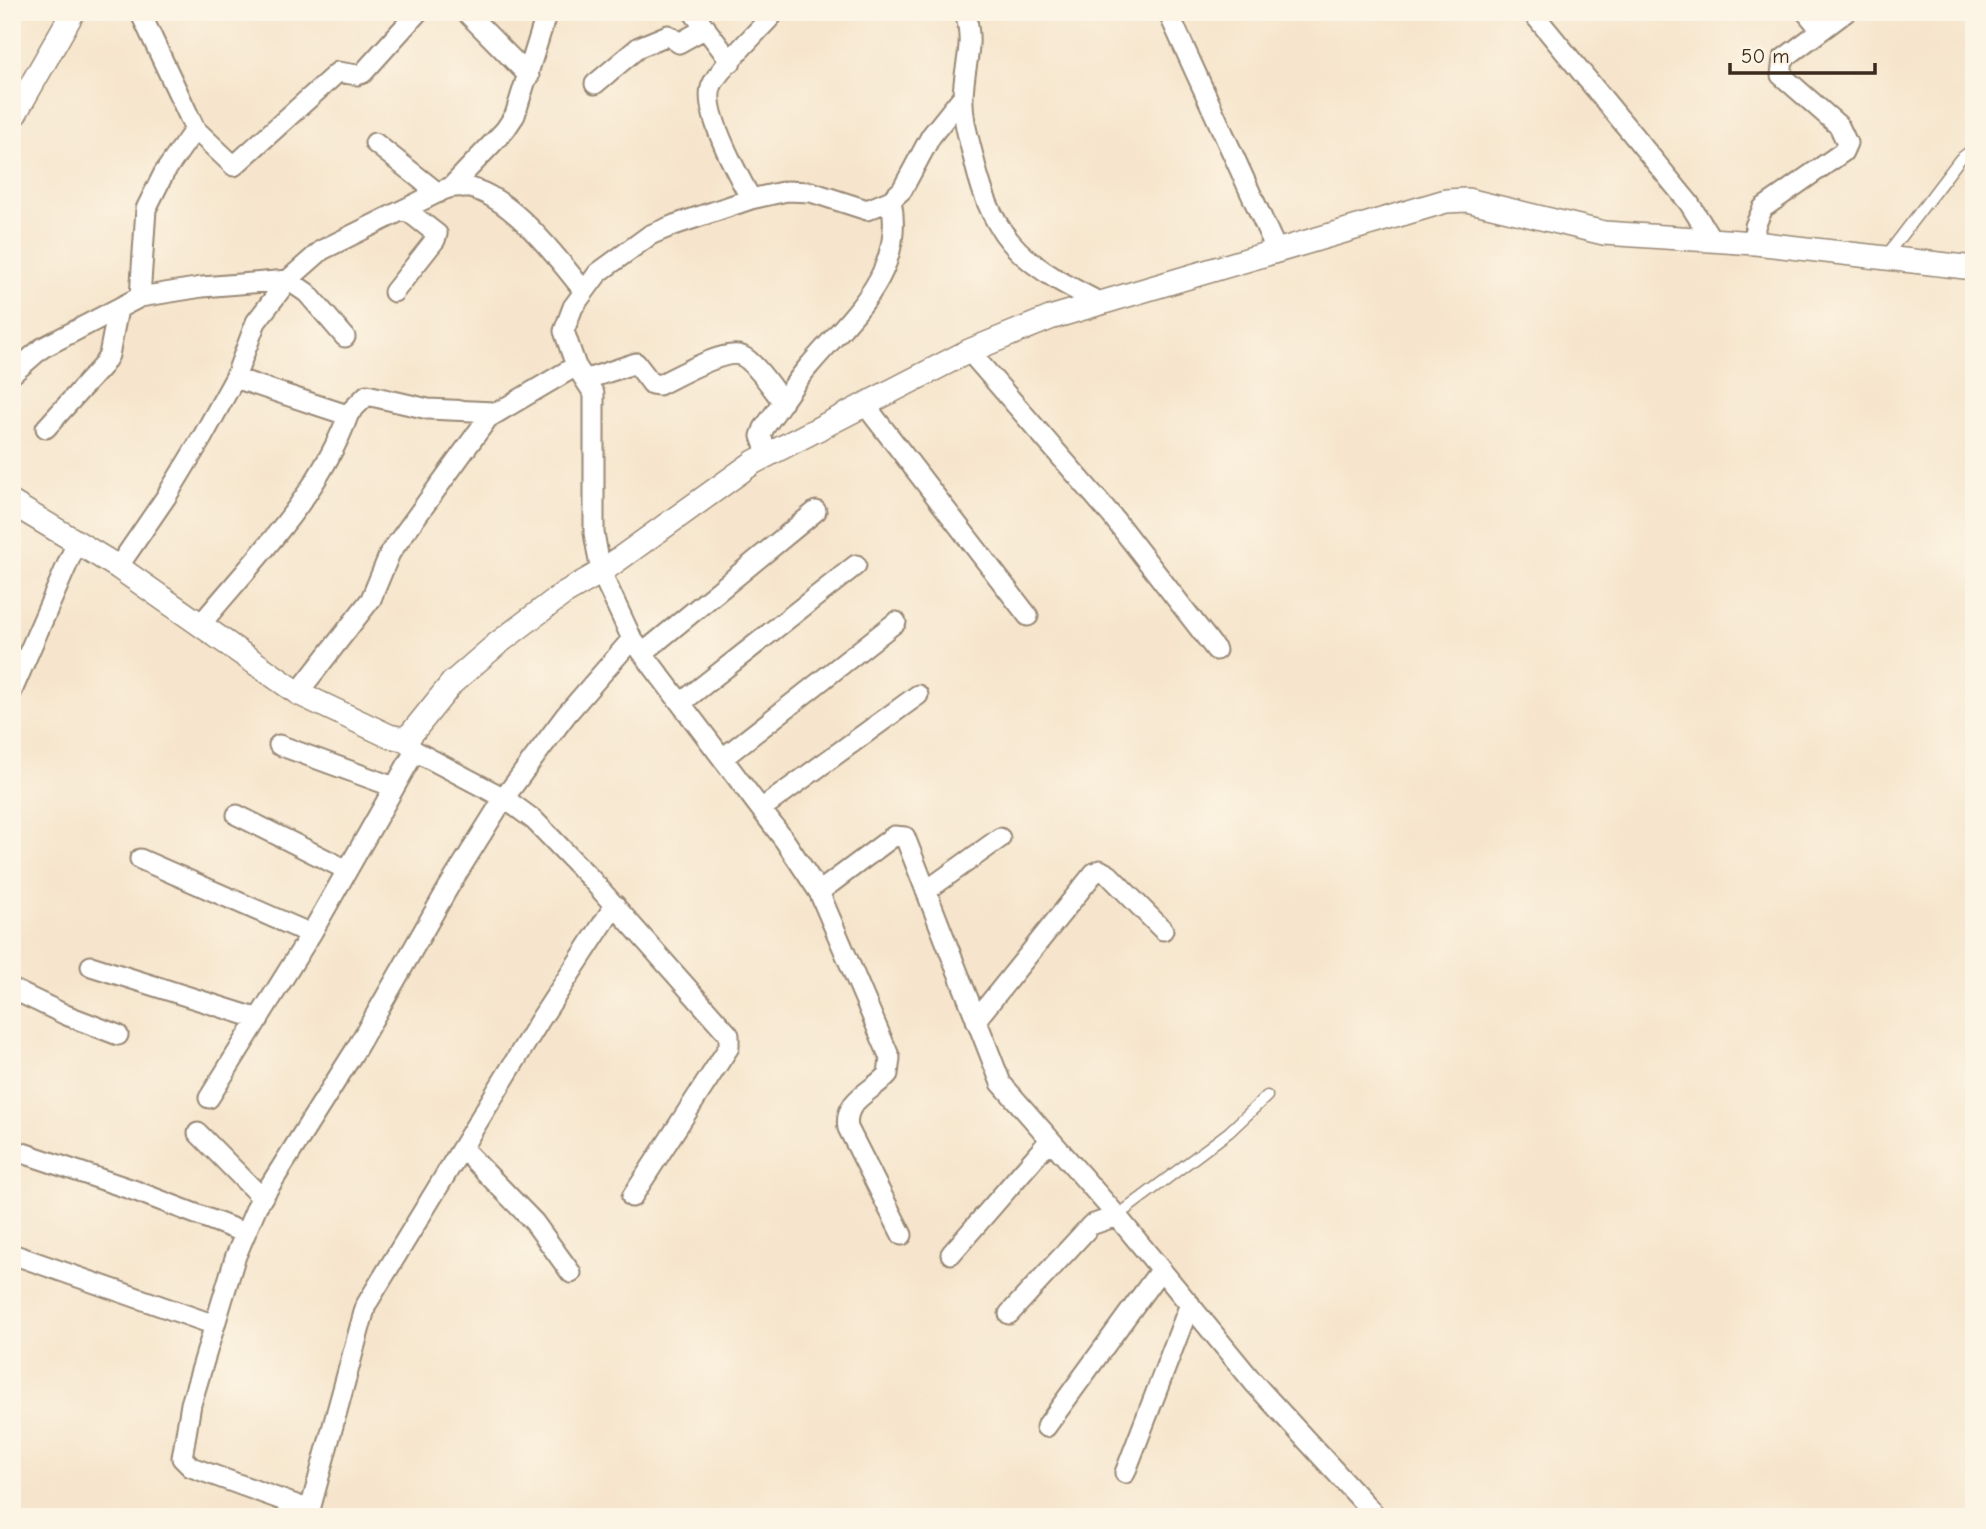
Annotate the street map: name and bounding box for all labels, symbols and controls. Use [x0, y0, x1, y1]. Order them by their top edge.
scale bar [1730, 32, 1876, 76]
text: 50 m [1741, 44, 1790, 68]

